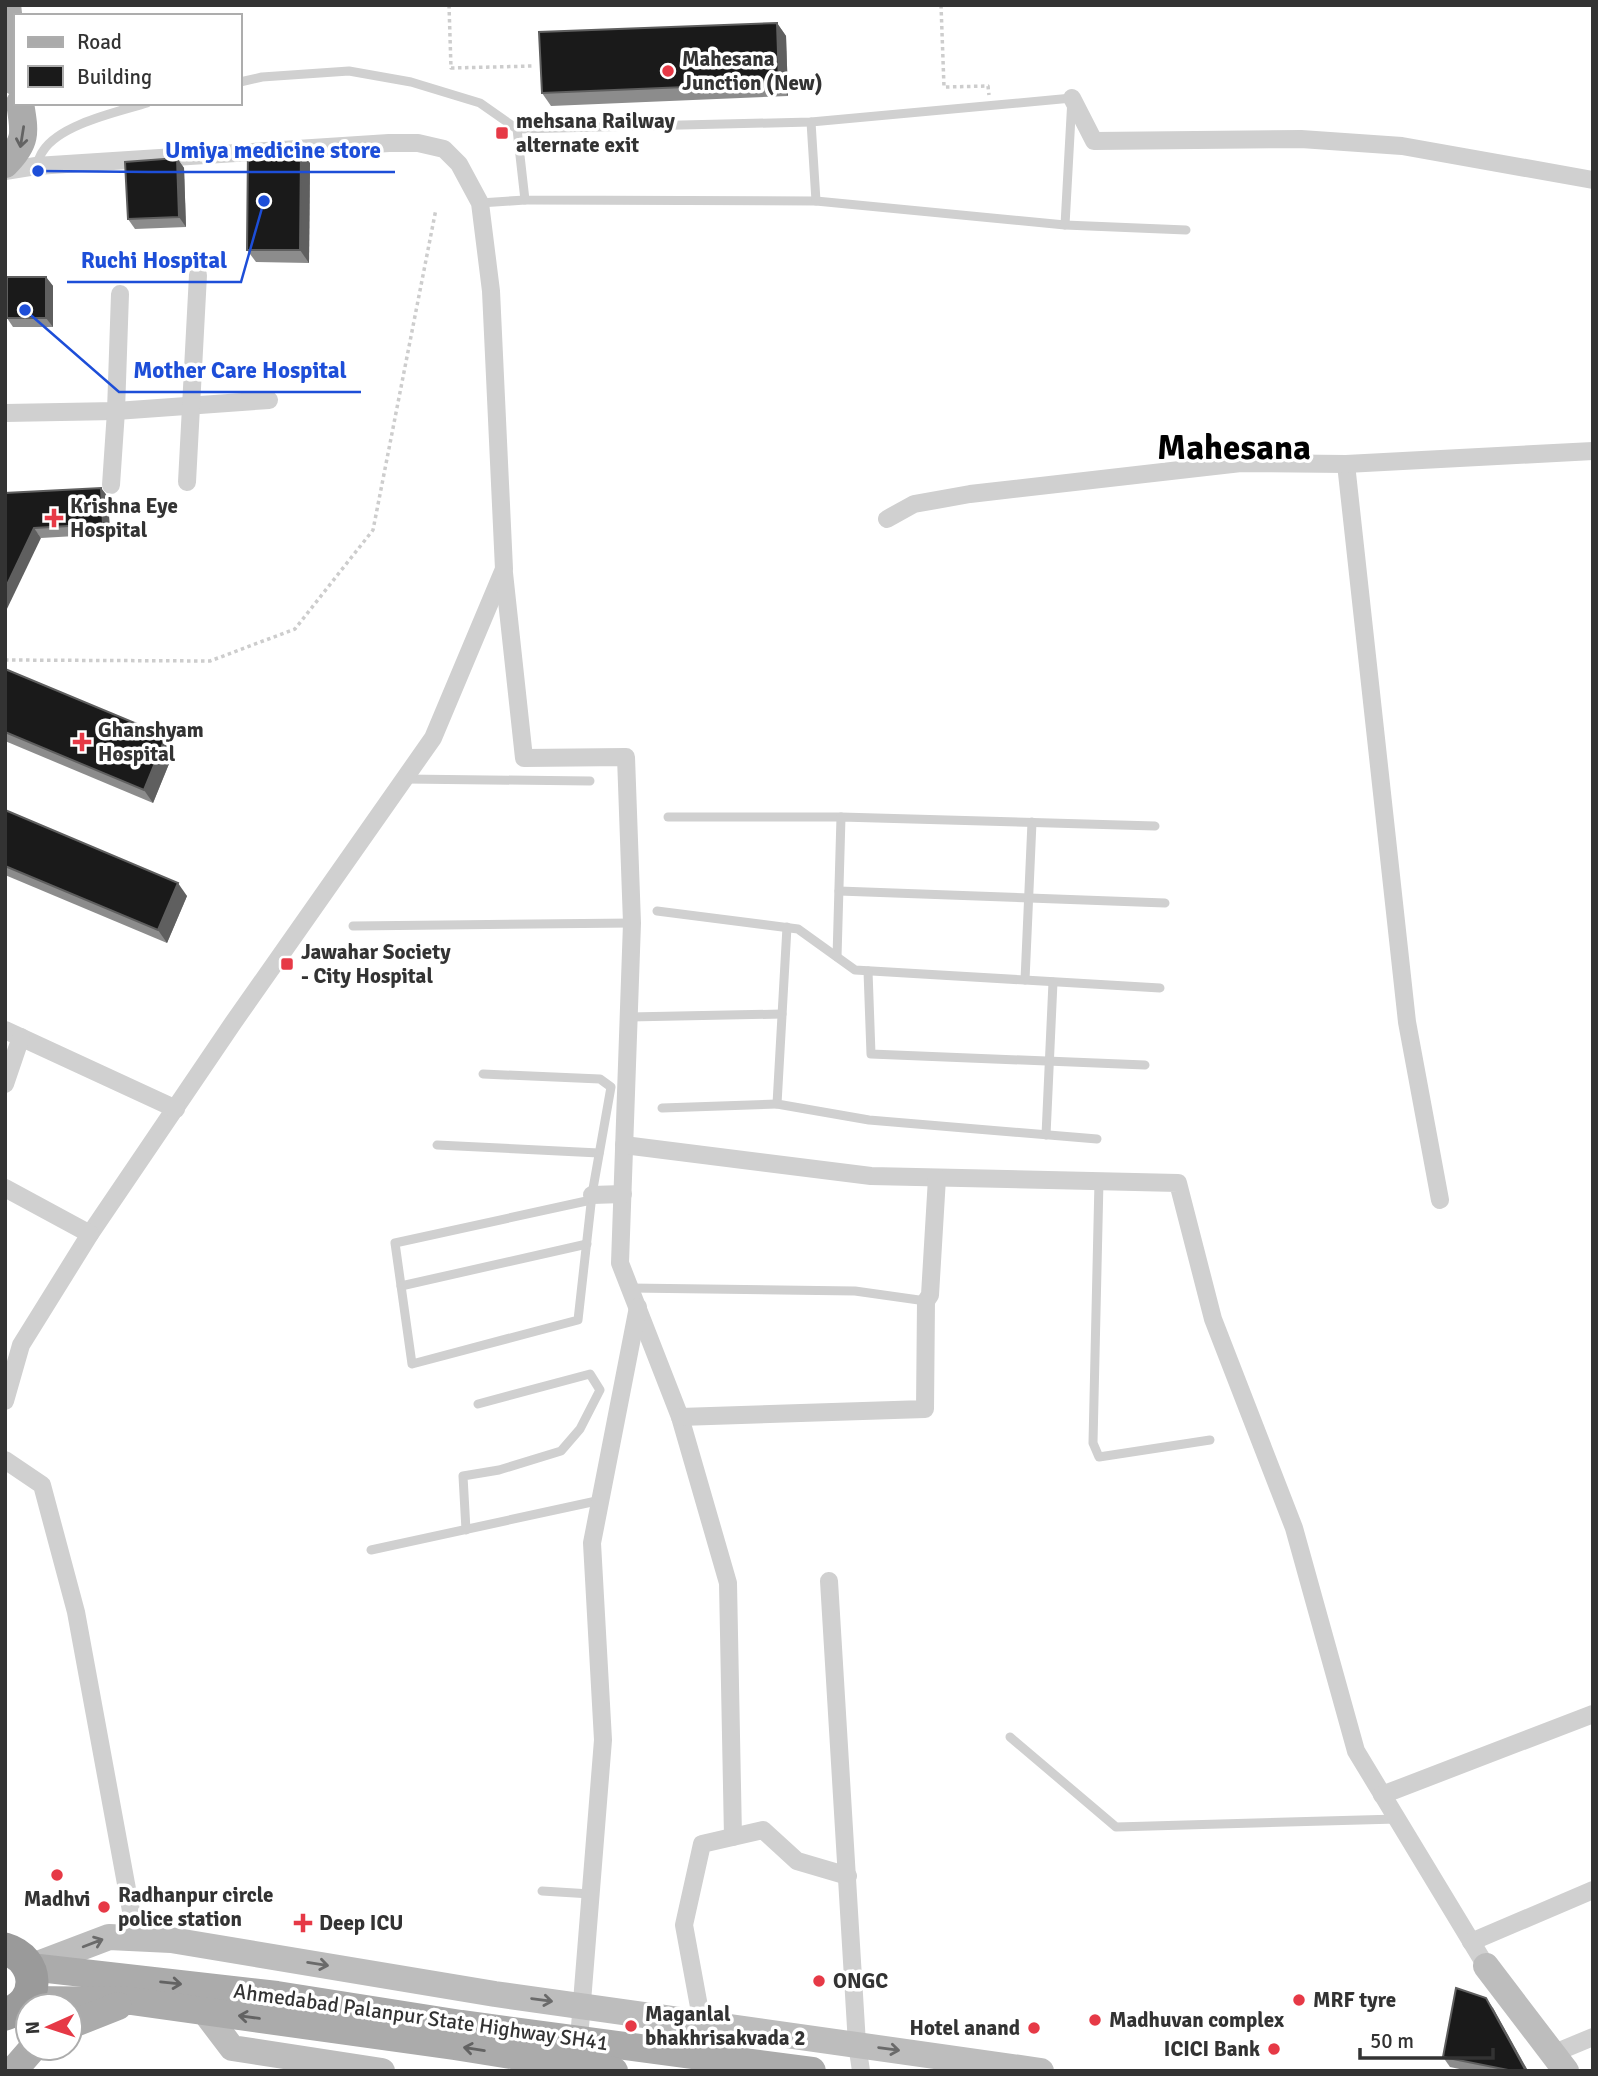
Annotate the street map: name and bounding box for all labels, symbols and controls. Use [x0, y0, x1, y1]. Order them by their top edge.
legend [14, 14, 242, 105]
text: Road [77, 29, 122, 55]
place label: Mahesana Junction (New) [682, 46, 823, 96]
marker: Mahesana Junction (New) [660, 63, 676, 79]
text: Building [77, 64, 152, 90]
place label: mehsana Railway alternate exit [516, 108, 675, 158]
one-way arrow [15, 125, 28, 148]
marker: mehsana Railway alternate exit [494, 125, 510, 141]
callout: Umiya medicine store [151, 128, 395, 172]
text: Umiya medicine store [165, 136, 381, 165]
callout: Ruchi Hospital [67, 238, 241, 282]
text: Ruchi Hospital [81, 246, 227, 275]
callout: Mother Care Hospital [119, 348, 361, 392]
text: Mother Care Hospital [133, 356, 347, 385]
district label: Mahesana [1157, 426, 1311, 469]
place label: Krishna Eye Hospital [70, 493, 178, 543]
marker: Krishna Eye Hospital [44, 508, 64, 528]
place label: Ghanshyam Hospital [98, 717, 204, 767]
marker: Ghanshyam Hospital [72, 732, 92, 752]
place label: Jawahar Society - City Hospital [301, 939, 451, 989]
marker: Jawahar Society - City Hospital [279, 956, 295, 972]
marker: Madhvi [49, 1867, 65, 1883]
place label: Radhanpur circle police station [118, 1882, 273, 1932]
place label: Madhvi [24, 1886, 90, 1912]
marker: Radhanpur circle police station [96, 1899, 112, 1915]
place label: Deep ICU [319, 1910, 403, 1936]
marker: Deep ICU [293, 1913, 313, 1933]
one-way arrow [82, 1935, 104, 1948]
one-way arrow [306, 1958, 329, 1971]
place label: ONGC [833, 1968, 888, 1994]
marker: ONGC [811, 1973, 827, 1989]
one-way arrow [159, 1977, 181, 1990]
street label: Ahmedabad Palanpur State Highway SH41 [232, 1978, 610, 2056]
place label: MRF tyre [1313, 1987, 1396, 2013]
north arrow [14, 1992, 84, 2062]
marker: MRF tyre [1291, 1992, 1307, 2008]
one-way arrow [530, 1994, 553, 2007]
place label: Maganlal bhakhrisakvada 2 [645, 2001, 806, 2051]
place label: Madhuvan complex [1109, 2007, 1285, 2033]
one-way arrow [238, 2011, 261, 2024]
marker: Madhuvan complex [1087, 2012, 1103, 2028]
place label: Hotel anand [909, 2015, 1020, 2041]
scale bar [1360, 2016, 1493, 2060]
marker: Maganlal bhakhrisakvada 2 [623, 2018, 639, 2034]
marker: Hotel anand [1026, 2020, 1042, 2036]
text: N [21, 2021, 45, 2035]
text: 50 m [1370, 2028, 1414, 2054]
place label: ICICI Bank [1164, 2036, 1260, 2062]
marker: ICICI Bank [1266, 2041, 1282, 2057]
one-way arrow [463, 2042, 486, 2055]
one-way arrow [877, 2043, 900, 2056]

